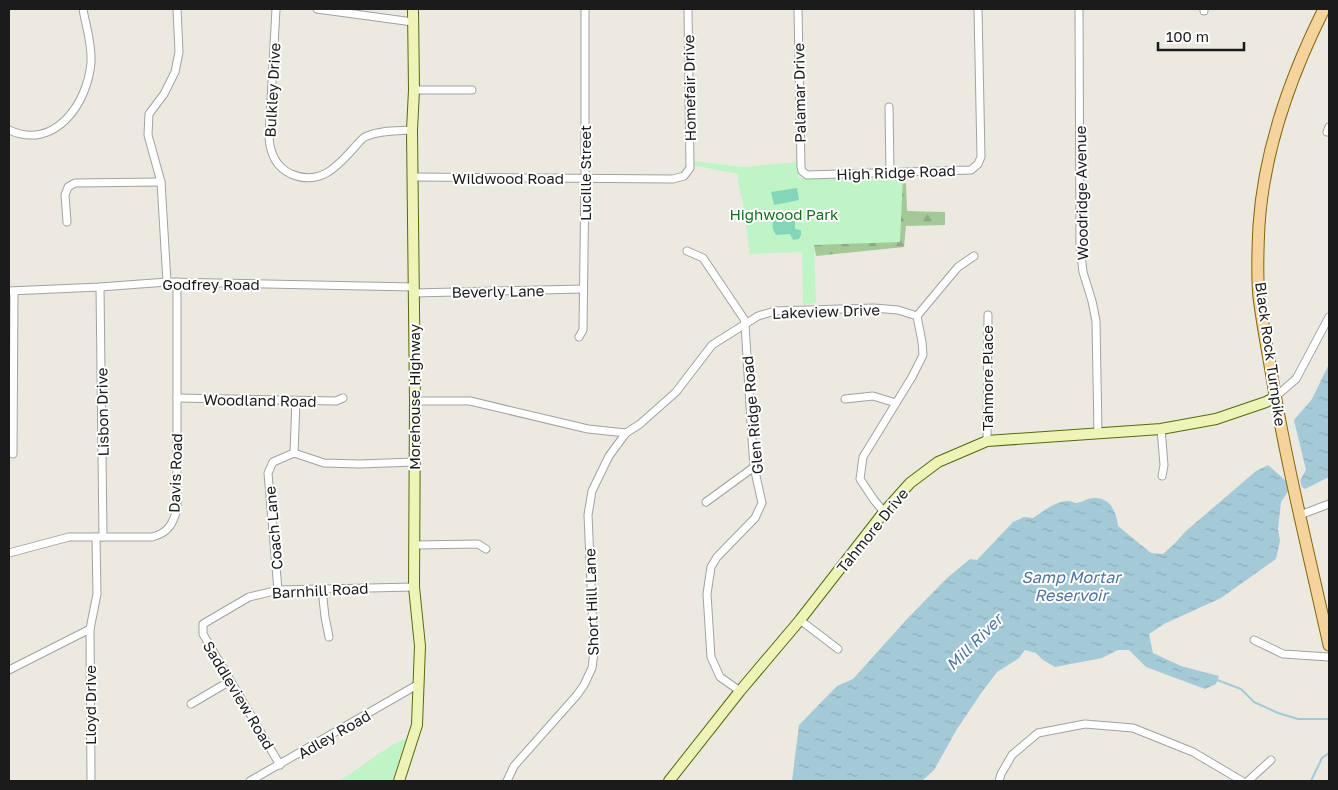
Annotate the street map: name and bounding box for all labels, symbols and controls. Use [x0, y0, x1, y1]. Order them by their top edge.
scale bar [1158, 20, 1244, 52]
text: 100 m [1166, 27, 1209, 45]
street label: Homefair Drive [679, 34, 699, 141]
street label: Bulkley Drive [261, 42, 283, 138]
street label: Palamar Drive [789, 43, 809, 143]
street label: Lucille Street [576, 125, 594, 221]
street label: Woodridge Avenue [1071, 125, 1091, 261]
street label: High Ridge Road [836, 161, 956, 183]
street label: Wildwood Road [452, 169, 564, 187]
park label: Highwood Park [729, 205, 839, 223]
street label: Godfrey Road [162, 275, 260, 293]
street label: Beverly Lane [451, 281, 545, 301]
street label: Black Rock Turnpike [1252, 281, 1290, 428]
street label: Lakeview Drive [772, 300, 880, 322]
street label: Morehouse Highway [405, 323, 423, 470]
street label: Tahmore Place [978, 325, 996, 431]
street label: Glen Ridge Road [738, 355, 766, 475]
street label: Lisbon Drive [92, 367, 112, 457]
street label: Woodland Road [203, 390, 317, 410]
street label: Davis Road [165, 433, 185, 513]
street label: Tahmore Drive [833, 484, 912, 576]
street label: Coach Lane [260, 485, 286, 571]
street label: Short Hill Lane [580, 548, 602, 656]
water label: Samp Mortar Reservoir [1022, 567, 1123, 605]
street label: Barnhill Road [271, 578, 369, 602]
water label: Mill River [942, 608, 1008, 674]
street label: Saddleview Road [200, 638, 278, 752]
street label: Lloyd Drive [81, 665, 99, 745]
street label: Adley Road [294, 706, 374, 762]

